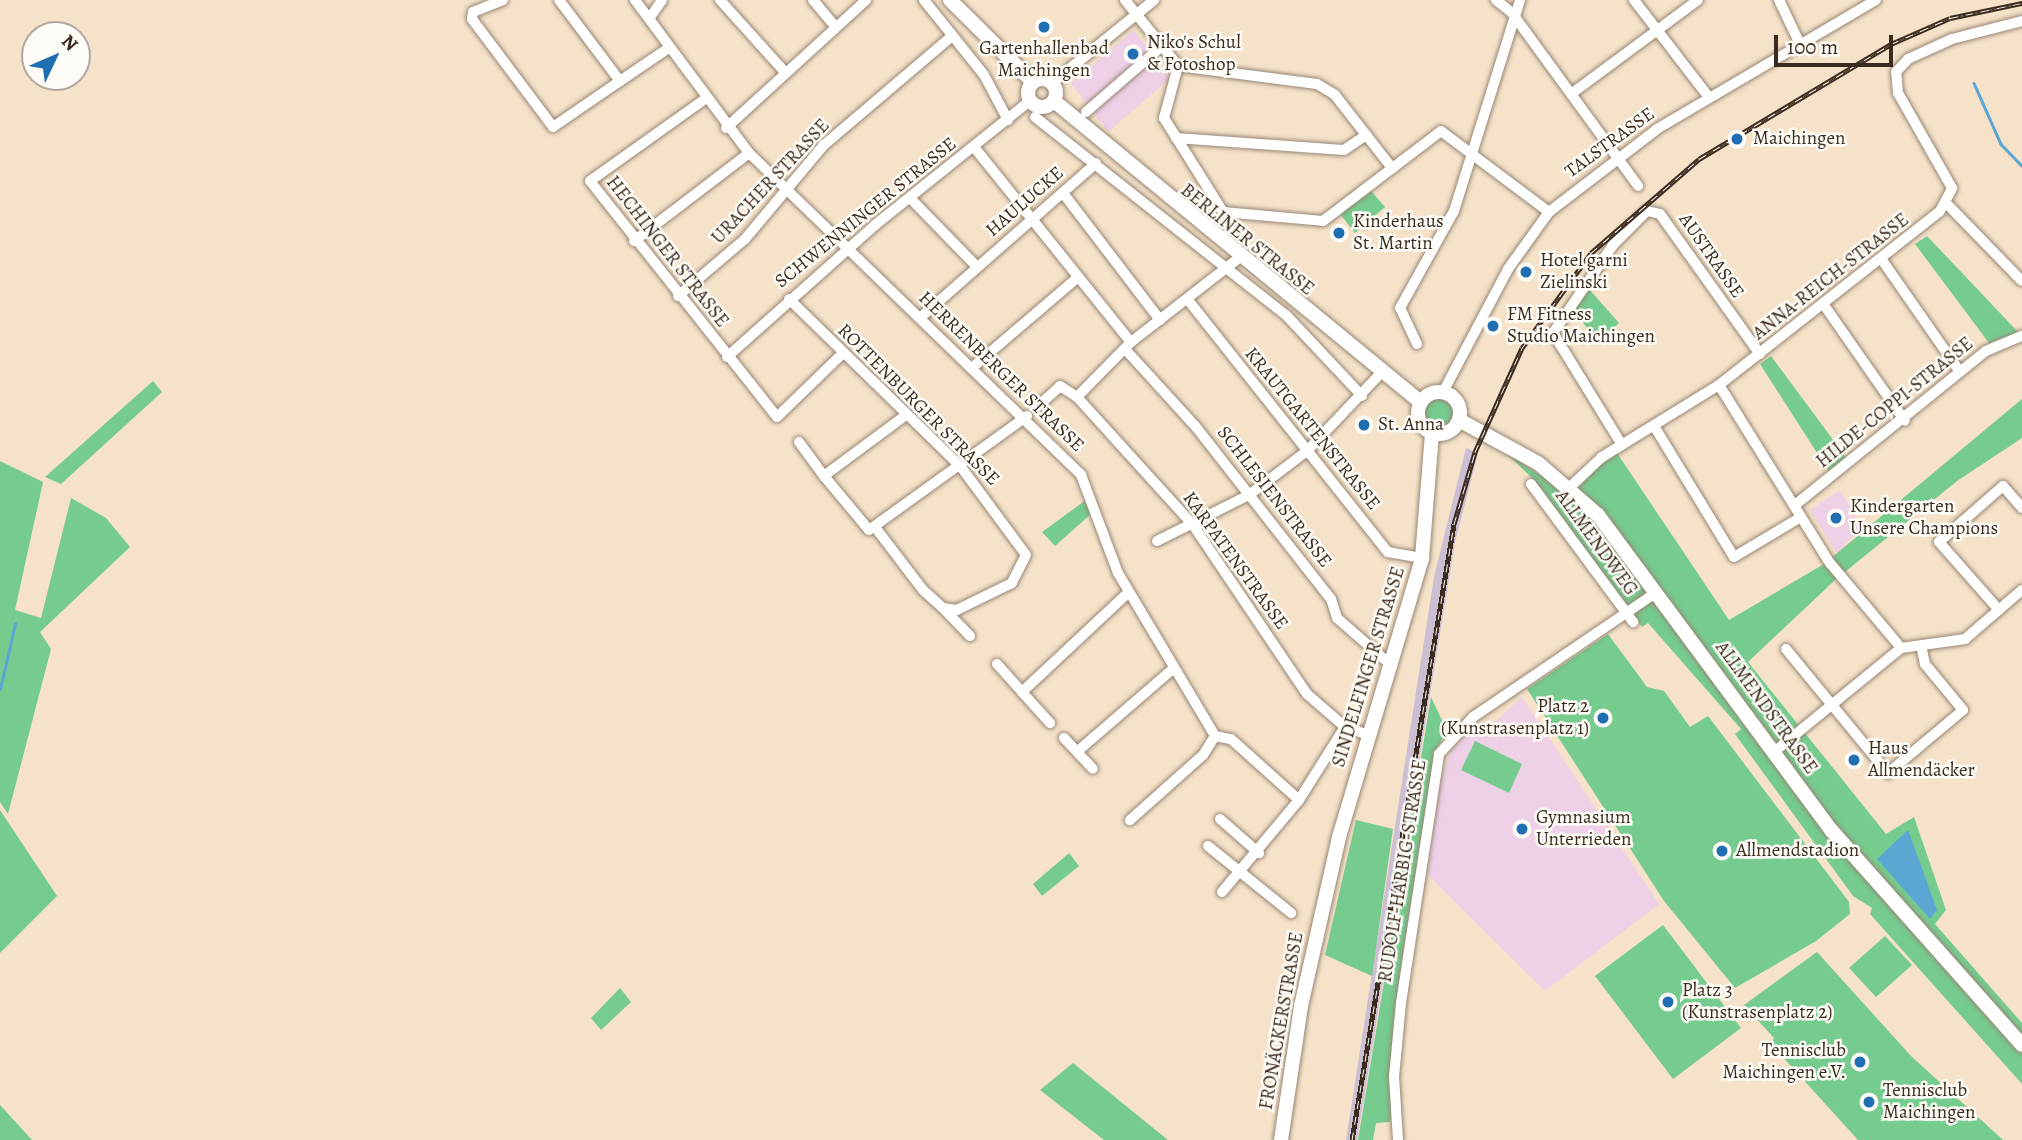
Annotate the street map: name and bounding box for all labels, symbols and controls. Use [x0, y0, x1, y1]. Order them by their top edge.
marker: Gartenhallenbad Maichingen [1036, 19, 1052, 35]
north arrow [21, 21, 91, 91]
scale bar [1777, 21, 1896, 65]
text: N [56, 29, 84, 57]
place label: Niko's Schul & Fotoshop [1147, 32, 1241, 76]
text: 100 m [1787, 33, 1838, 61]
place label: Gartenhallenbad Maichingen [979, 38, 1109, 82]
marker: Niko's Schul & Fotoshop [1125, 46, 1141, 62]
street label: TALSTRASSE [1561, 103, 1659, 183]
street label: URACHER STRASSE [707, 115, 835, 249]
place label: Maichingen [1753, 128, 1846, 150]
marker: Maichingen [1727, 129, 1747, 149]
street label: SCHWENNINGER STRASSE [771, 133, 961, 293]
street label: HAULUCKE [981, 162, 1069, 242]
street label: HECHINGER STRASSE [601, 172, 733, 332]
street label: BERLINER STRASSE [1176, 179, 1318, 301]
street label: AUSTRASSE [1673, 209, 1749, 303]
street label: ANNA-REICH-STRASSE [1748, 209, 1914, 345]
place label: Kinderhaus St. Martin [1353, 211, 1444, 255]
marker: Kinderhaus St. Martin [1331, 225, 1347, 241]
place label: Hotel garni Zielinski [1540, 250, 1628, 294]
marker: Hotel garni Zielinski [1518, 264, 1534, 280]
street label: HERRENBERGER STRASSE [913, 287, 1089, 457]
place label: FM Fitness Studio Maichingen [1507, 304, 1655, 348]
marker: FM Fitness Studio Maichingen [1485, 318, 1501, 334]
street label: ROTTENBURGER STRASSE [832, 319, 1004, 491]
street label: HILDE-COPPI-STRASSE [1812, 333, 1978, 473]
street label: KRAUTGARTENSTRASSE [1239, 343, 1385, 515]
place label: St. Anna [1378, 414, 1444, 436]
marker: St. Anna [1356, 417, 1372, 433]
street label: SCHLESIENSTRASSE [1212, 422, 1336, 572]
street label: ALLMENDWEG [1550, 486, 1642, 600]
street label: KARPATENSTRASSE [1177, 488, 1293, 634]
place label: Kindergarten Unsere Champions [1850, 496, 1998, 540]
marker: Kindergarten Unsere Champions [1828, 510, 1844, 526]
street label: SINDELFINGER STRASSE [1328, 564, 1410, 770]
street label: ALLMENDSTRASSE [1710, 637, 1822, 779]
place label: Platz 2 (Kunstrasenplatz 1) [1441, 696, 1589, 740]
marker: Platz 2 (Kunstrasenplatz 1) [1595, 710, 1611, 726]
place label: Haus Allmendäcker [1868, 738, 1975, 782]
marker: Haus Allmendäcker [1846, 752, 1862, 768]
street label: RUDOLF-HARBIG-STRASSE [1374, 758, 1432, 984]
place label: Gymnasium Unterrieden [1536, 807, 1631, 851]
marker: Gymnasium Unterrieden [1514, 821, 1530, 837]
place label: Allmendstadion [1736, 840, 1859, 862]
marker: Allmendstadion [1714, 843, 1730, 859]
street label: FRONÄCKERSTRASSE [1255, 930, 1309, 1112]
place label: Platz 3 (Kunstrasenplatz 2) [1682, 980, 1832, 1024]
marker: Platz 3 (Kunstrasenplatz 2) [1660, 994, 1676, 1010]
place label: Tennisclub Maichingen e.V. [1722, 1040, 1846, 1084]
marker: Tennisclub Maichingen e.V. [1852, 1054, 1868, 1070]
place label: Tennisclub Maichingen [1883, 1080, 1976, 1124]
marker: Tennisclub Maichingen [1861, 1094, 1877, 1110]

